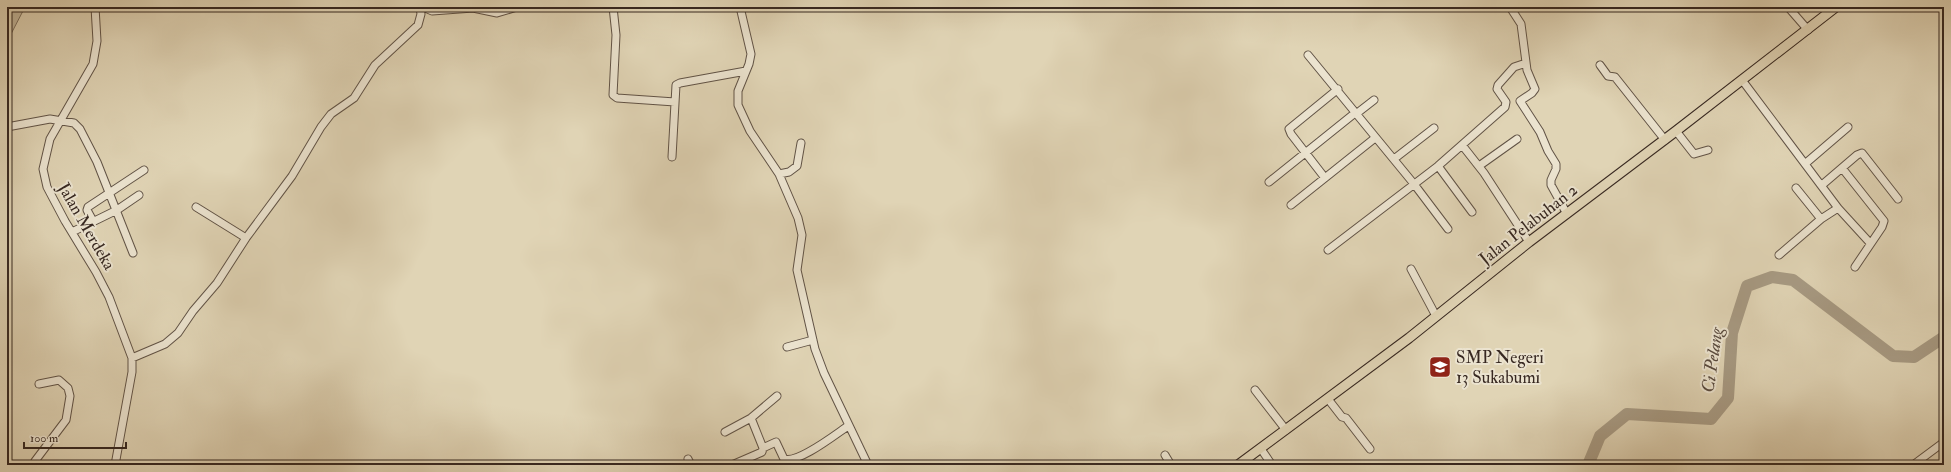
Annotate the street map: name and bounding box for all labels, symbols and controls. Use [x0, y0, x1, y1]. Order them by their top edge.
street label: Jalan Merdeka [52, 178, 120, 275]
street label: Jalan Pelabuhan 2 [1474, 179, 1583, 271]
water label: Ci Pelang [1697, 325, 1729, 394]
place label: SMP Negeri 13 Sukabumi [1456, 347, 1544, 388]
school or university icon: SMP Negeri 13 Sukabumi [1427, 354, 1453, 380]
scale bar [24, 424, 126, 450]
text: 100 m [30, 431, 59, 446]

